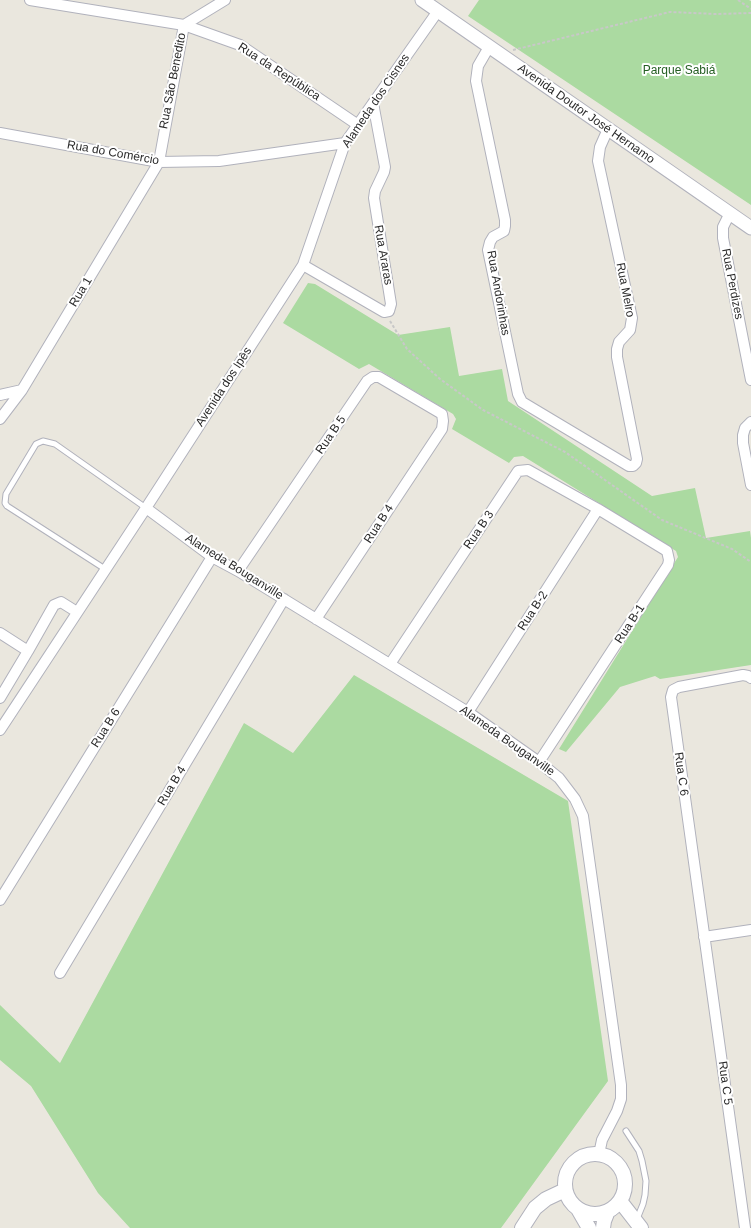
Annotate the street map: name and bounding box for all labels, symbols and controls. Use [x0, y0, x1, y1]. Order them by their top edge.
street label: Rua São Benedito [157, 32, 189, 130]
street label: Rua da República [235, 40, 323, 104]
street label: Alameda dos Cisnes [339, 51, 413, 151]
street label: Avenida Doutor José Hernamo [515, 61, 657, 167]
park label: Parque Sabiá [643, 64, 715, 78]
street label: Rua do Comércio [66, 138, 160, 168]
street label: Rua Araras [371, 224, 395, 286]
street label: Rua Perdizes [718, 247, 746, 321]
street label: Rua Andorinhas [483, 249, 513, 337]
street label: Rua Melro [613, 261, 637, 319]
street label: Rua 1 [67, 275, 95, 309]
street label: Avenida dos Ipês [193, 345, 255, 429]
street label: Rua B 5 [313, 413, 349, 457]
street label: Rua B 4 [361, 502, 397, 546]
street label: Rua B 3 [461, 508, 497, 552]
street label: Alameda Bouganville [182, 531, 286, 603]
street label: Rua B-2 [515, 589, 551, 633]
street label: Rua B-1 [612, 602, 648, 646]
street label: Alameda Bouganville [457, 703, 557, 779]
street label: Rua B 6 [88, 706, 124, 750]
street label: Rua C 6 [671, 751, 691, 797]
street label: Rua B 4 [155, 764, 189, 808]
street label: Rua C 5 [715, 1060, 735, 1106]

